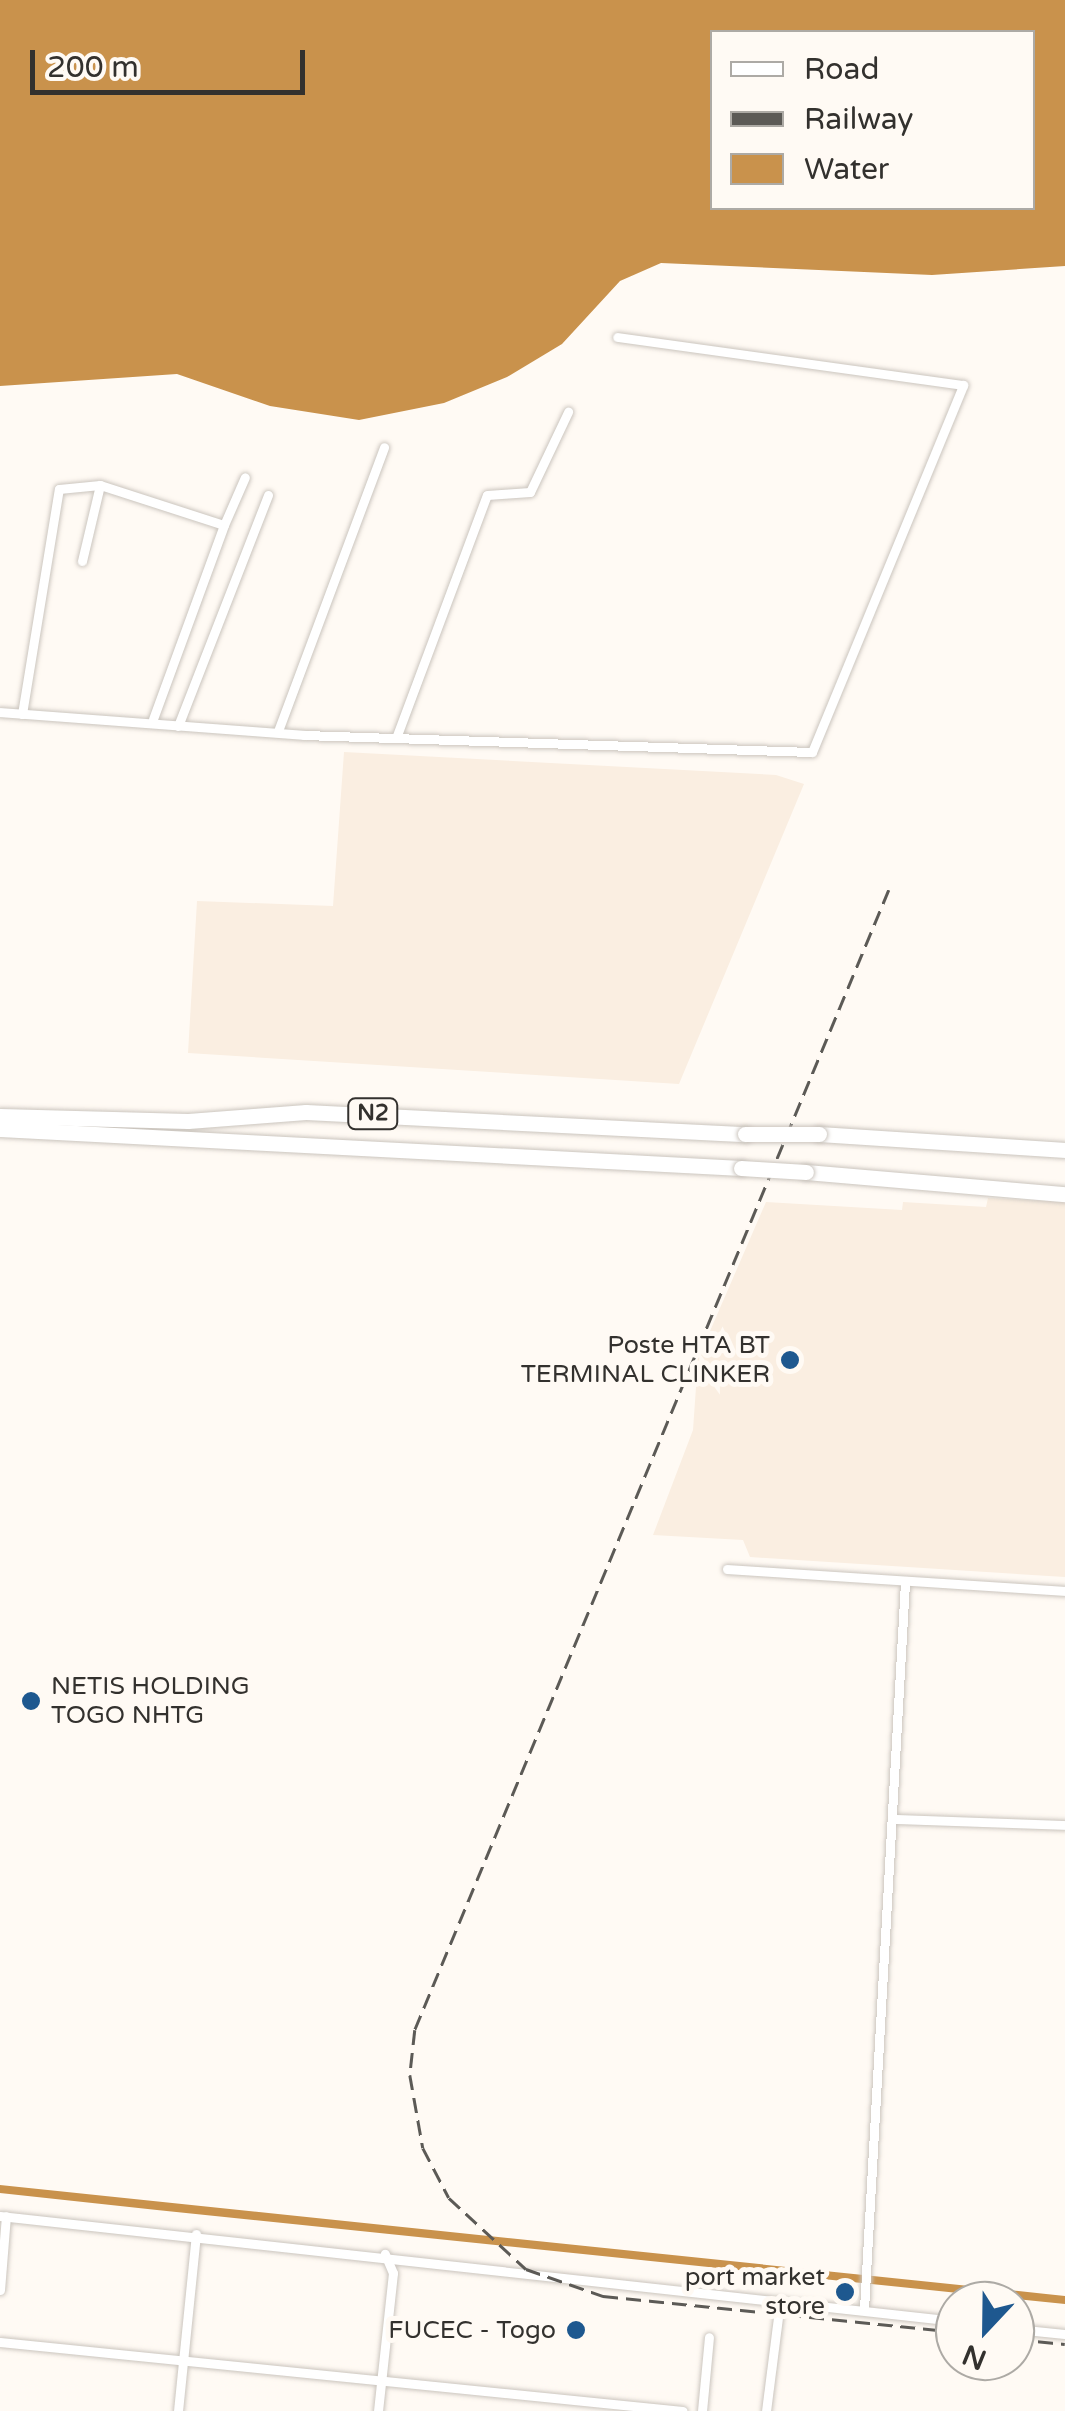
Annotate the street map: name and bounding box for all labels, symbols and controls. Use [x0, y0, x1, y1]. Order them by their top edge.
scale bar [35, 30, 310, 92]
legend [710, 30, 1035, 210]
text: 200 m [47, 49, 139, 86]
text: Road [804, 51, 879, 88]
text: Railway [804, 101, 913, 138]
text: Water [804, 151, 889, 188]
road number: N2 [346, 1097, 400, 1131]
place label: Poste HTA BT TERMINAL CLINKER [521, 1331, 770, 1390]
marker: Poste HTA BT TERMINAL CLINKER [779, 1349, 801, 1371]
place label: NETIS HOLDING TOGO NHTG [51, 1672, 250, 1731]
marker: NETIS HOLDING TOGO NHTG [20, 1690, 42, 1712]
place label: port market store [685, 2263, 825, 2322]
marker: port market store [834, 2281, 856, 2303]
north arrow [935, 2281, 1035, 2381]
place label: FUCEC - Togo [388, 2315, 556, 2345]
marker: FUCEC - Togo [565, 2319, 587, 2341]
text: N [958, 2337, 991, 2377]

